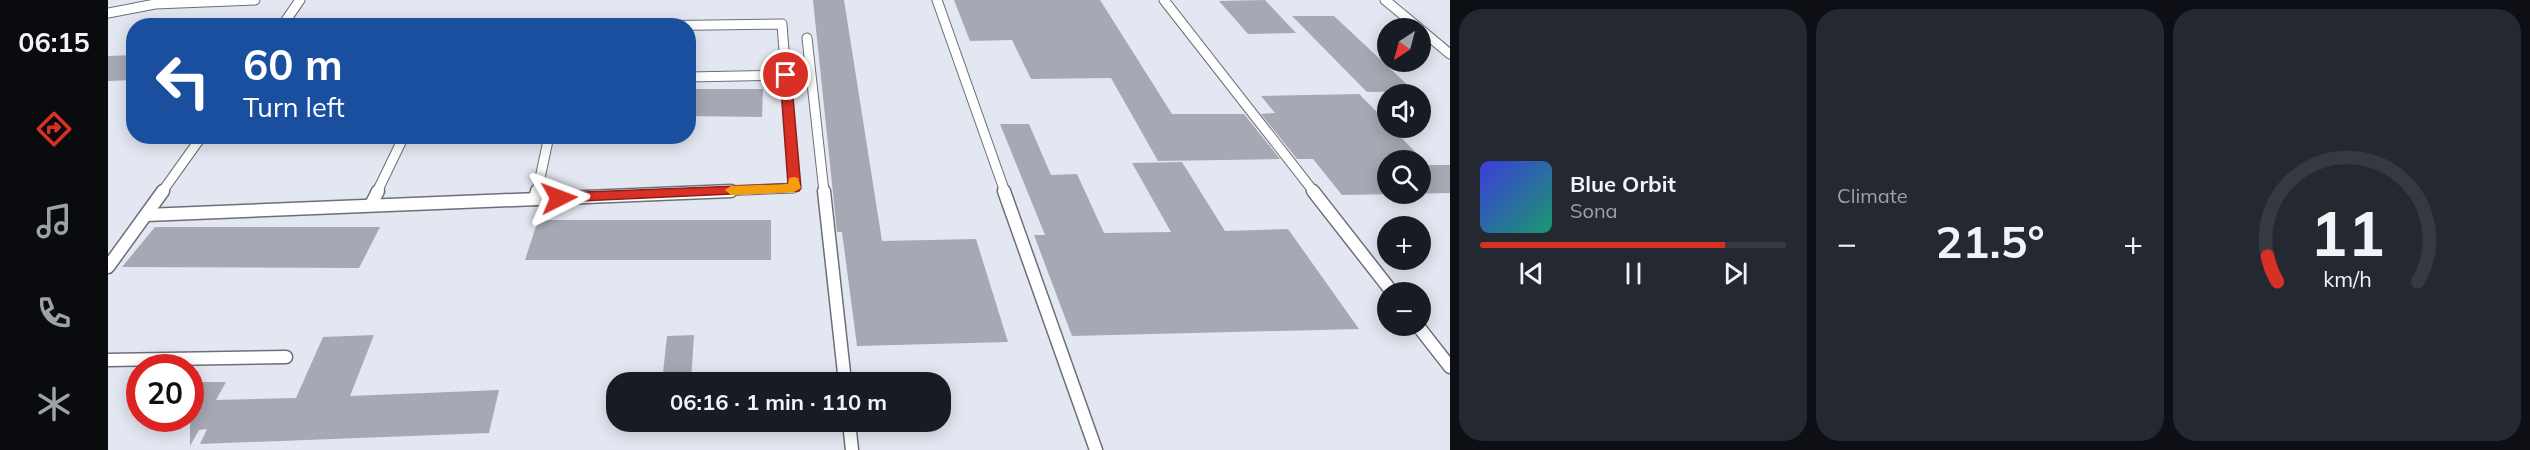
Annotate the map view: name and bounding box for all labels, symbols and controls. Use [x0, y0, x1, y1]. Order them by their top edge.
north arrow [1377, 18, 1431, 72]
map controls [1377, 18, 1431, 336]
text: 06:15 [18, 25, 90, 59]
text: 60 m [243, 38, 343, 91]
icon: left [144, 42, 222, 120]
pin [760, 49, 811, 100]
icon: arrive [769, 58, 802, 91]
button: sound [1377, 84, 1431, 138]
text: Turn left [243, 90, 345, 124]
icon: directions [33, 108, 75, 150]
button: search [1377, 150, 1431, 204]
position arrow [527, 166, 591, 230]
text: Blue Orbit [1570, 170, 1676, 198]
text: Climate [1837, 183, 1908, 208]
text: 11 [2310, 193, 2384, 272]
text: Sona [1570, 198, 1618, 223]
icon: music [33, 200, 75, 242]
text: 21.5° [1935, 213, 2045, 269]
button: + [1377, 216, 1431, 270]
text: − [1837, 222, 1857, 263]
text: + [2123, 222, 2143, 263]
icon: previous [1515, 257, 1548, 290]
icon: pause [1617, 257, 1650, 290]
icon: next [1719, 257, 1752, 290]
text: km/h [2323, 265, 2371, 292]
button: − [1377, 282, 1431, 336]
icon: phone [33, 292, 75, 334]
speed limit sign: 20 [126, 354, 204, 432]
icon: climate [33, 383, 75, 425]
text: 06:16 · 1 min · 110 m [670, 388, 887, 416]

